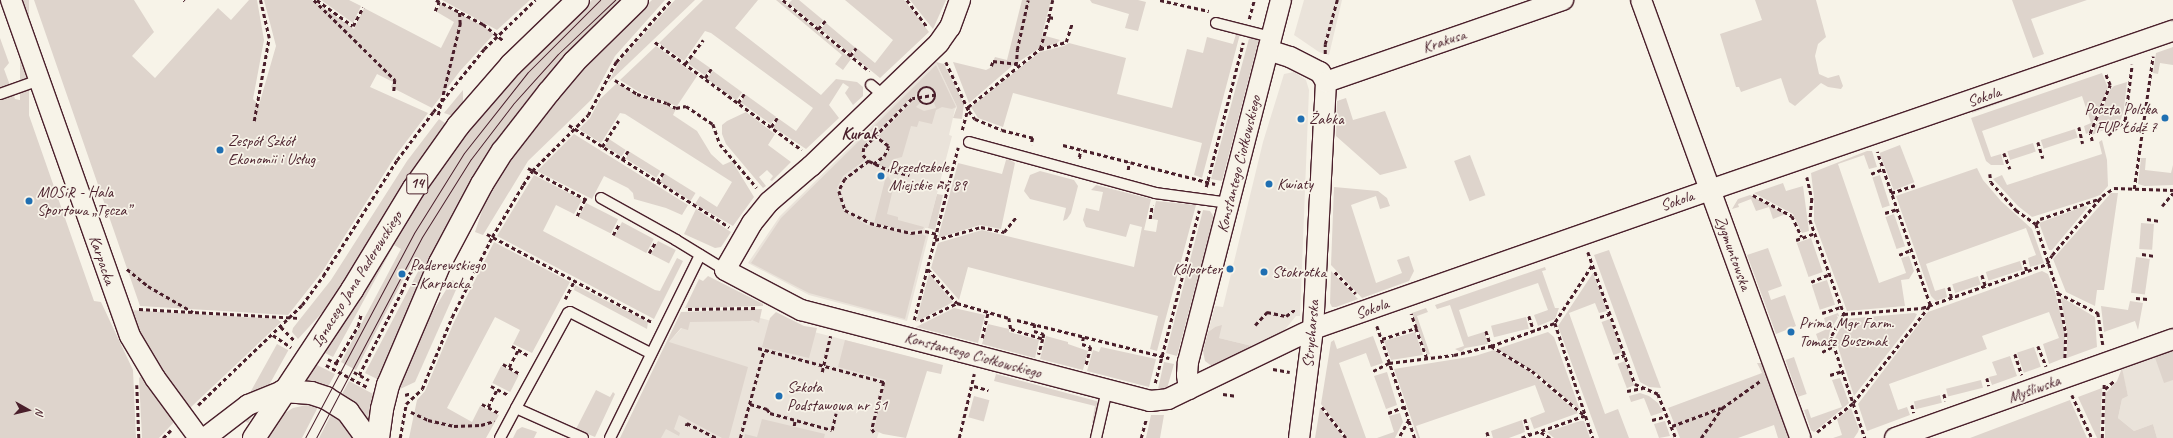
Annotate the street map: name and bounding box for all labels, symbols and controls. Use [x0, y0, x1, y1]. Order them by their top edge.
street label: Krakusa [1420, 25, 1468, 57]
street label: Sokola [1965, 82, 2003, 112]
street label: Konstantego Ciołkowskiego [1213, 93, 1265, 235]
place label: Poczta Polska FUP Łódź 7 [2085, 99, 2157, 137]
place label: Żabka [1309, 109, 1344, 129]
marker: Poczta Polska FUP Łódź 7 [2160, 113, 2170, 123]
marker: Żabka [1296, 114, 1306, 124]
district label: Kurak [841, 122, 877, 144]
place label: Zespół Szkół Ekonomii i Usług [228, 131, 315, 169]
marker: Zespół Szkół Ekonomii i Usług [215, 145, 225, 155]
place label: Przedszkole Miejskie nr 89 [889, 157, 967, 195]
road number: 14 [406, 171, 428, 197]
marker: Przedszkole Miejskie nr 89 [876, 171, 886, 181]
place label: Kwiaty [1277, 174, 1313, 194]
marker: Kwiaty [1264, 179, 1274, 189]
place label: MOSiR - Hala Sportowa „Tęcza” [37, 182, 131, 220]
street label: Sokola [1658, 186, 1696, 216]
marker: MOSiR - Hala Sportowa „Tęcza” [24, 196, 34, 206]
street label: Ignacego Jana Paderewskiego [307, 207, 407, 351]
street label: Zygmuntowska [1711, 213, 1755, 293]
street label: Karpacka [85, 233, 119, 287]
place label: Paderewskiego - Karpacka [410, 255, 485, 293]
place label: Kolporter [1173, 259, 1222, 279]
place label: Stokrotka [1272, 262, 1326, 282]
marker: Kolporter [1225, 264, 1235, 274]
marker: Stokrotka [1259, 267, 1269, 277]
marker: Paderewskiego - Karpacka [397, 269, 407, 279]
street label: Sokola [1353, 294, 1391, 324]
street label: Strycharska [1298, 299, 1324, 369]
place label: Prima Mgr Farm. Tomasz Buszmak [1799, 313, 1895, 351]
marker: Prima Mgr Farm. Tomasz Buszmak [1786, 327, 1796, 337]
street label: Konstantego Ciołkowskiego [903, 328, 1043, 382]
street label: Myśliwska [2005, 371, 2063, 407]
place label: Szkoła Podstawowa nr 51 [787, 377, 887, 415]
north arrow [8, 390, 48, 430]
marker: Szkoła Podstawowa nr 51 [774, 391, 784, 401]
text: N [32, 407, 47, 416]

